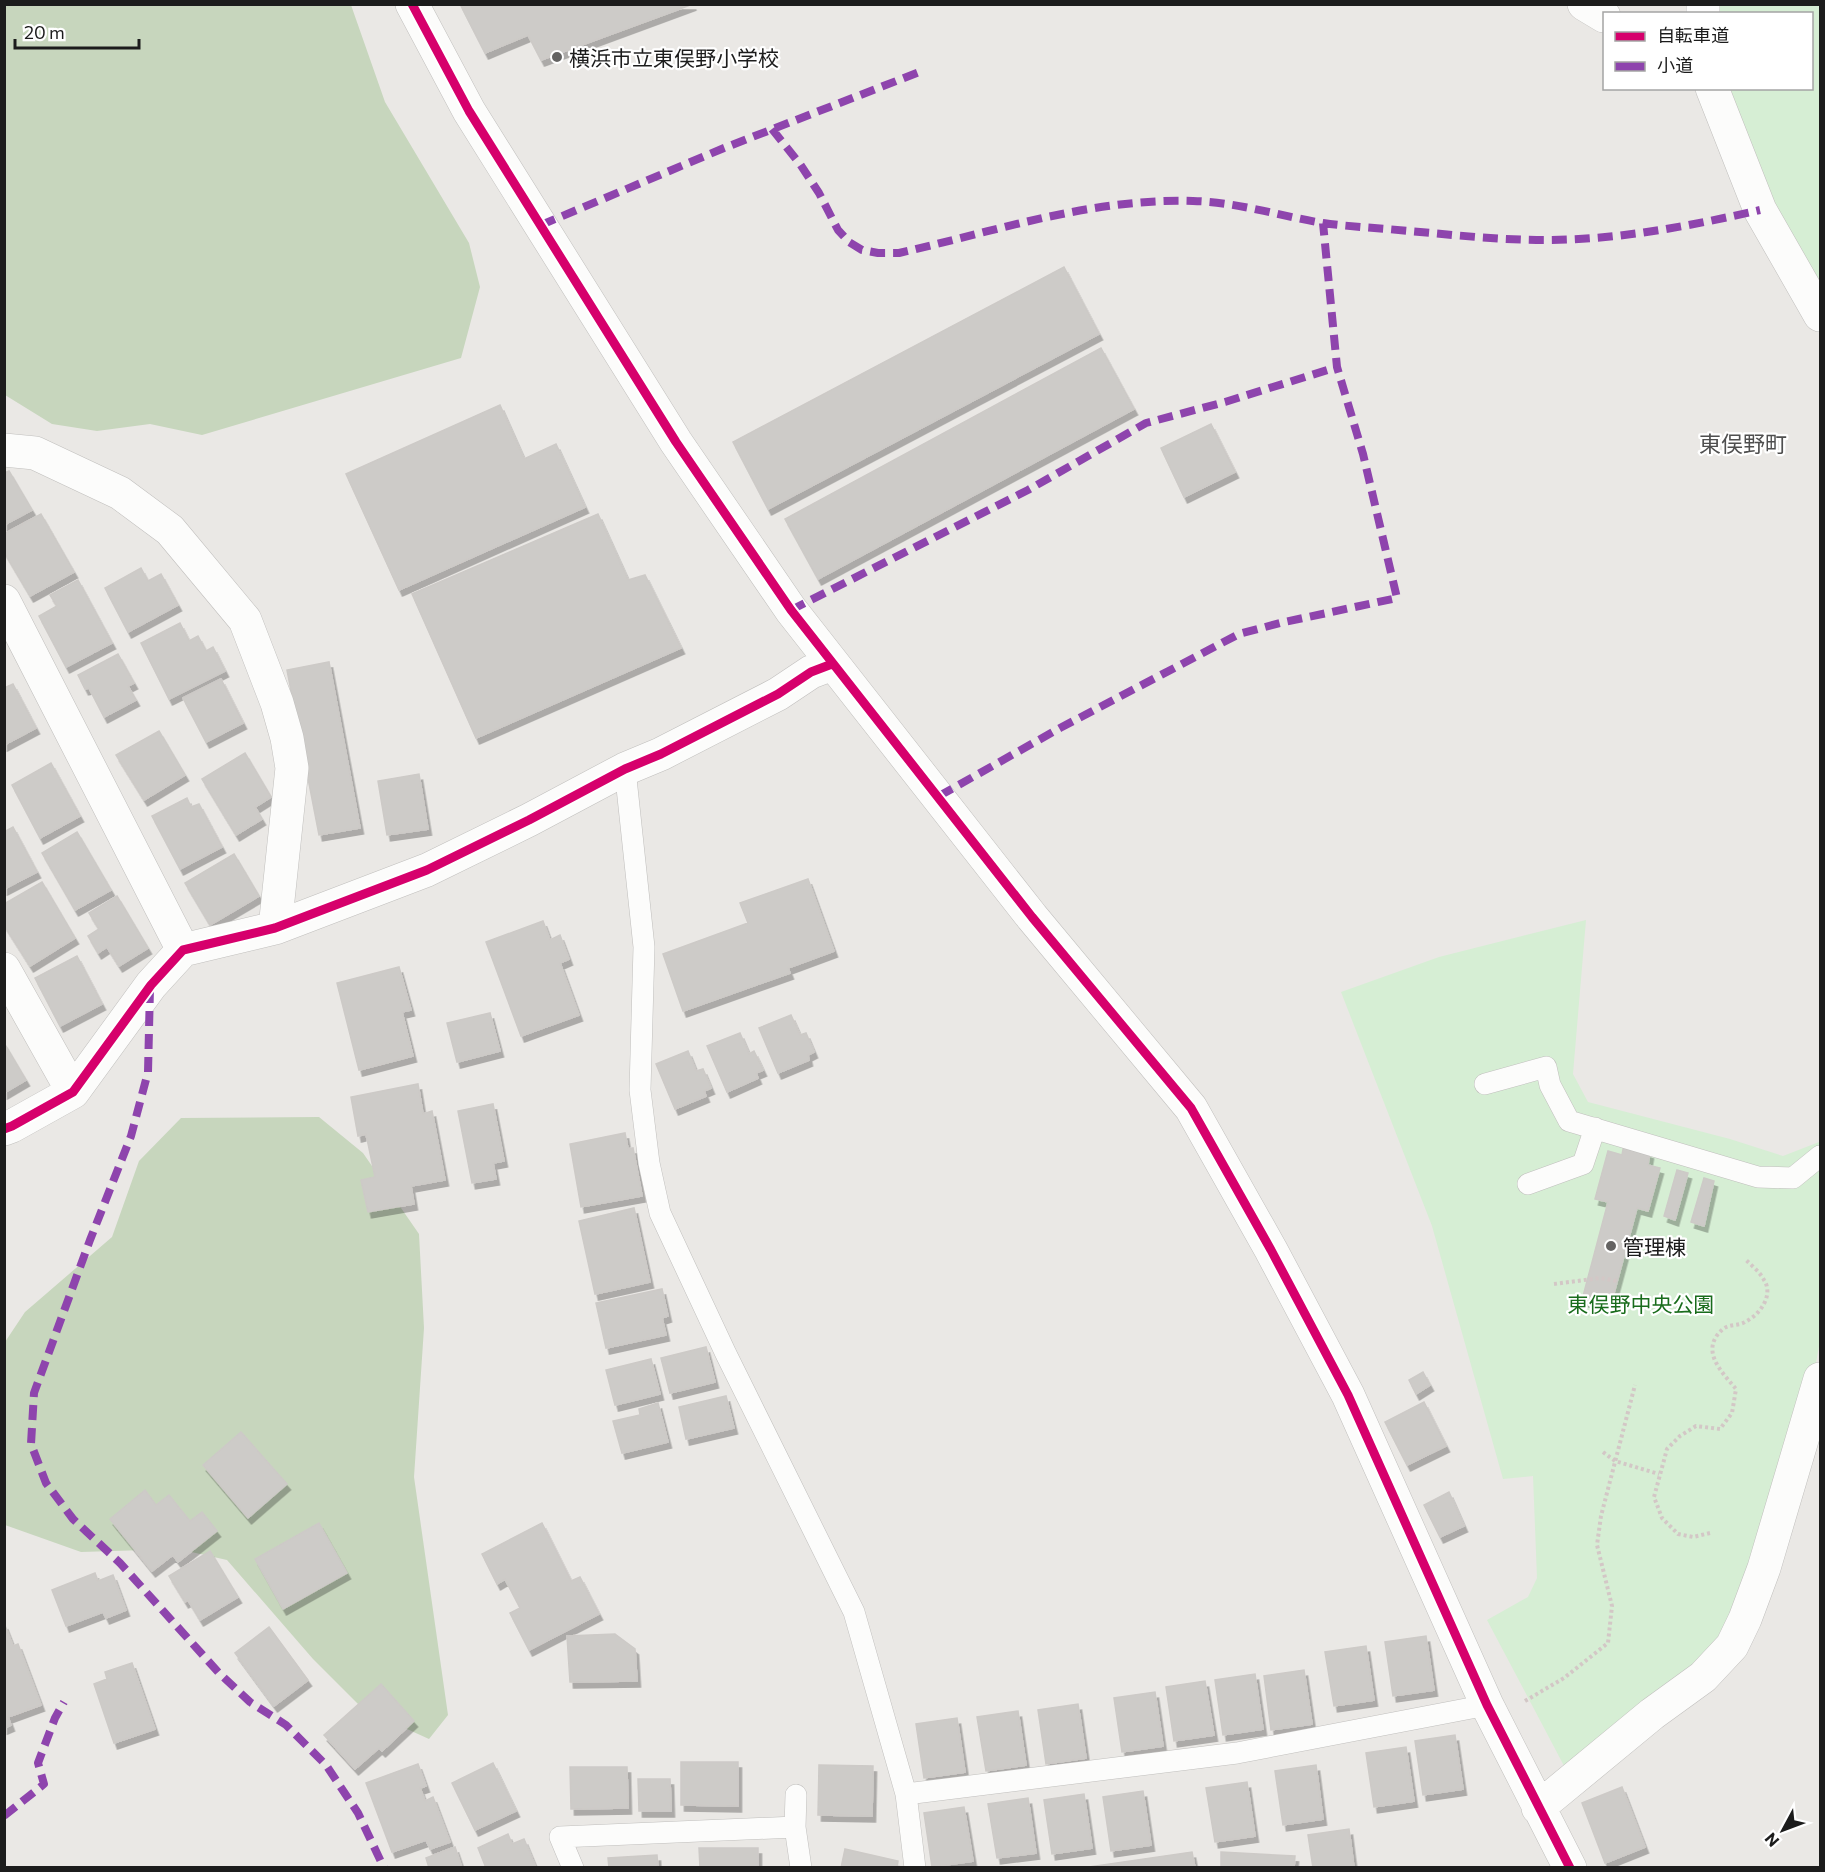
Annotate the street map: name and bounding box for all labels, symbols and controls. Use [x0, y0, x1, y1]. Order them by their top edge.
scale bar [15, 12, 140, 50]
legend [1603, 12, 1813, 90]
text: 20 m [24, 21, 65, 43]
text: 自転車道 [1657, 24, 1729, 46]
place label: 横浜市立東俣野小学校 [569, 45, 779, 70]
marker: 横浜市立東俣野小学校 [550, 50, 564, 64]
text: 小道 [1657, 54, 1693, 76]
district label: 東俣野町 [1699, 430, 1787, 457]
place label: 管理棟 [1623, 1234, 1686, 1259]
marker: 管理棟 [1604, 1239, 1618, 1253]
park label: 東俣野中央公園 [1568, 1291, 1715, 1316]
north arrow [1753, 1800, 1813, 1860]
text: N [1760, 1829, 1782, 1851]

